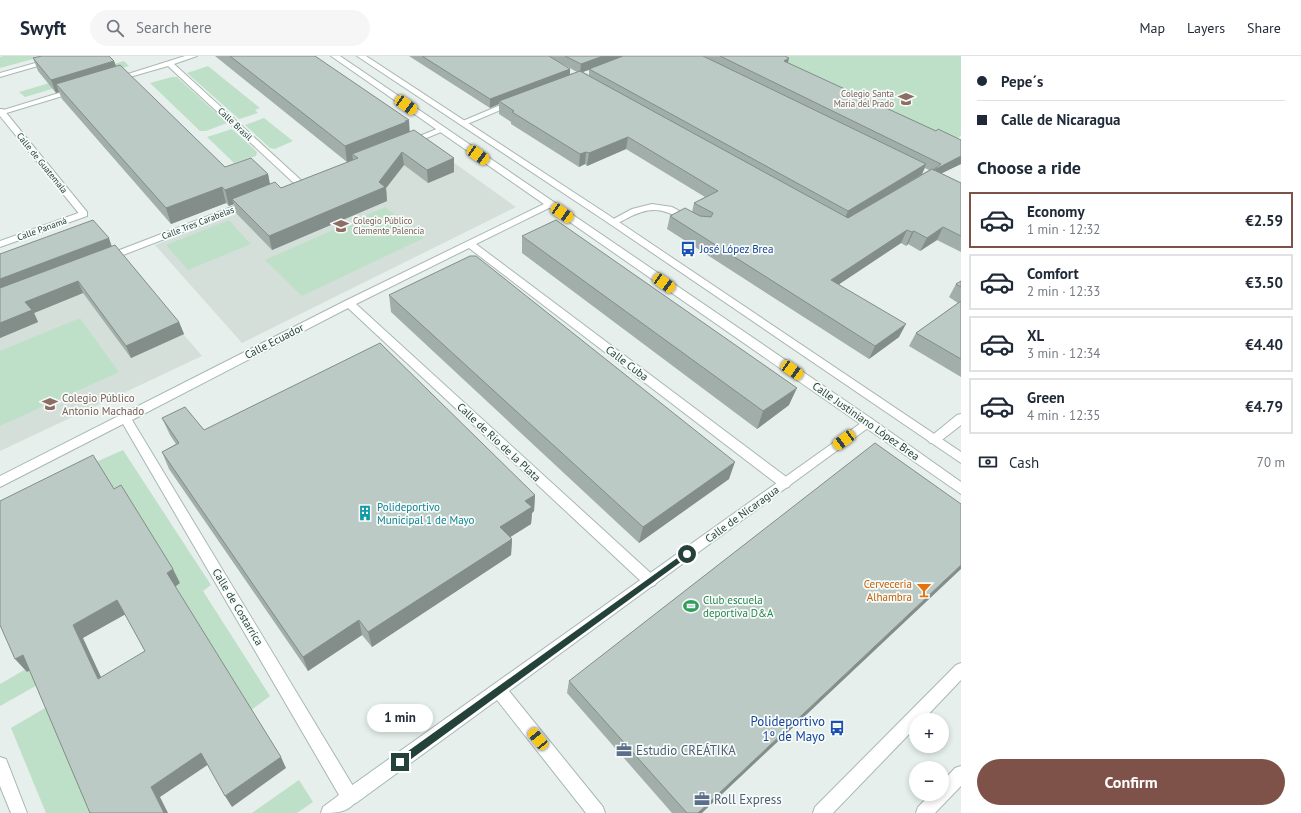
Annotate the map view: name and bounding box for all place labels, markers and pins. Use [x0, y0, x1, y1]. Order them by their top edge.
place label: Colegio Santa María del Prado [834, 88, 894, 109]
school or university icon: Colegio Santa María del Prado [897, 90, 915, 108]
place label: Colegio Público Clemente Palencia [353, 215, 424, 236]
school or university icon: Colegio Público Clemente Palencia [332, 217, 350, 235]
bus stop icon: José López Brea [679, 240, 697, 258]
place label: José López Brea [699, 242, 773, 256]
place label: Colegio Público Antonio Machado [62, 391, 144, 418]
school or university icon: Colegio Público Antonio Machado [41, 395, 59, 413]
place label: Polideportivo Municipal 1 de Mayo [377, 500, 475, 527]
building icon: Polideportivo Municipal 1 de Mayo [356, 504, 374, 522]
place label: Cerveceria Alhambra [864, 577, 912, 604]
bar icon: Cerveceria Alhambra [915, 581, 933, 599]
place label: Club escuela deportiva D&A [703, 593, 774, 620]
sports icon: Club escuela deportiva D&A [682, 597, 700, 615]
place label: Polideportivo 1º de Mayo [751, 713, 825, 745]
bus stop icon: Polideportivo 1º de Mayo [828, 719, 846, 737]
office icon: Estudio CREÁTIKA [615, 741, 633, 759]
place label: Estudio CREÁTIKA [636, 742, 736, 759]
office icon: Roll Express [693, 790, 711, 808]
place label: Roll Express [714, 791, 782, 808]

